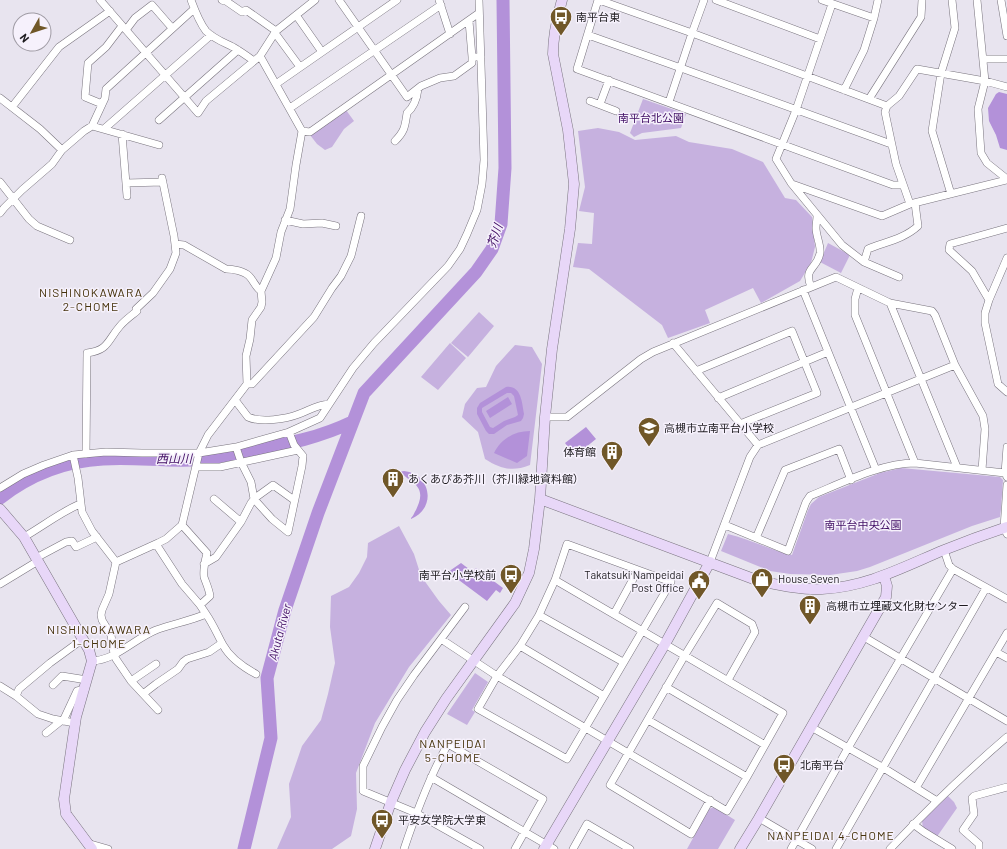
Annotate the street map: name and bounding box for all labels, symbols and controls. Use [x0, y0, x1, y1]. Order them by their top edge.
bus stop icon: 南平台東 [548, 4, 574, 37]
place label: 南平台東 [576, 10, 620, 23]
north arrow [12, 12, 52, 52]
text: N [16, 32, 31, 46]
park label: 南平台北公園 [618, 111, 684, 124]
water label: 芥川 [484, 220, 505, 249]
district label: NISHINOKAWARA 2-CHOME [39, 285, 143, 313]
school or university icon: 高槻市立南平台小学校 [636, 415, 662, 448]
place label: 高槻市立南平台小学校 [664, 421, 774, 434]
building icon: 体育館 [599, 439, 625, 472]
place label: 体育館 [563, 445, 596, 458]
water label: 西山川 [156, 451, 194, 465]
building icon: あくあぴあ芥川（芥川緑地資料館） [380, 466, 406, 499]
place label: あくあぴあ芥川（芥川緑地資料館） [408, 472, 584, 485]
park label: 南平台中央公園 [825, 518, 902, 531]
bus stop icon: 南平台小学校前 [498, 562, 524, 595]
shop icon: House Seven [749, 566, 775, 599]
place label: 南平台小学校前 [419, 568, 496, 581]
place label: Takatsuki Nampeidai Post Office [584, 568, 684, 594]
public building icon: Takatsuki Nampeidai Post Office [686, 568, 712, 601]
place label: House Seven [778, 572, 839, 585]
building icon: 高槻市立埋蔵文化財センター [797, 593, 823, 626]
place label: 高槻市立埋蔵文化財センター [826, 599, 969, 612]
water label: Akuta River [265, 601, 293, 661]
district label: NISHINOKAWARA 1-CHOME [47, 622, 151, 650]
district label: NANPEIDAI 5-CHOME [419, 736, 487, 764]
bus stop icon: 北南平台 [771, 752, 797, 785]
place label: 北南平台 [800, 758, 844, 771]
bus stop icon: 平安女学院大学東 [369, 807, 395, 840]
place label: 平安女学院大学東 [398, 813, 486, 826]
district label: NANPEIDAI 4-CHOME [767, 828, 895, 842]

